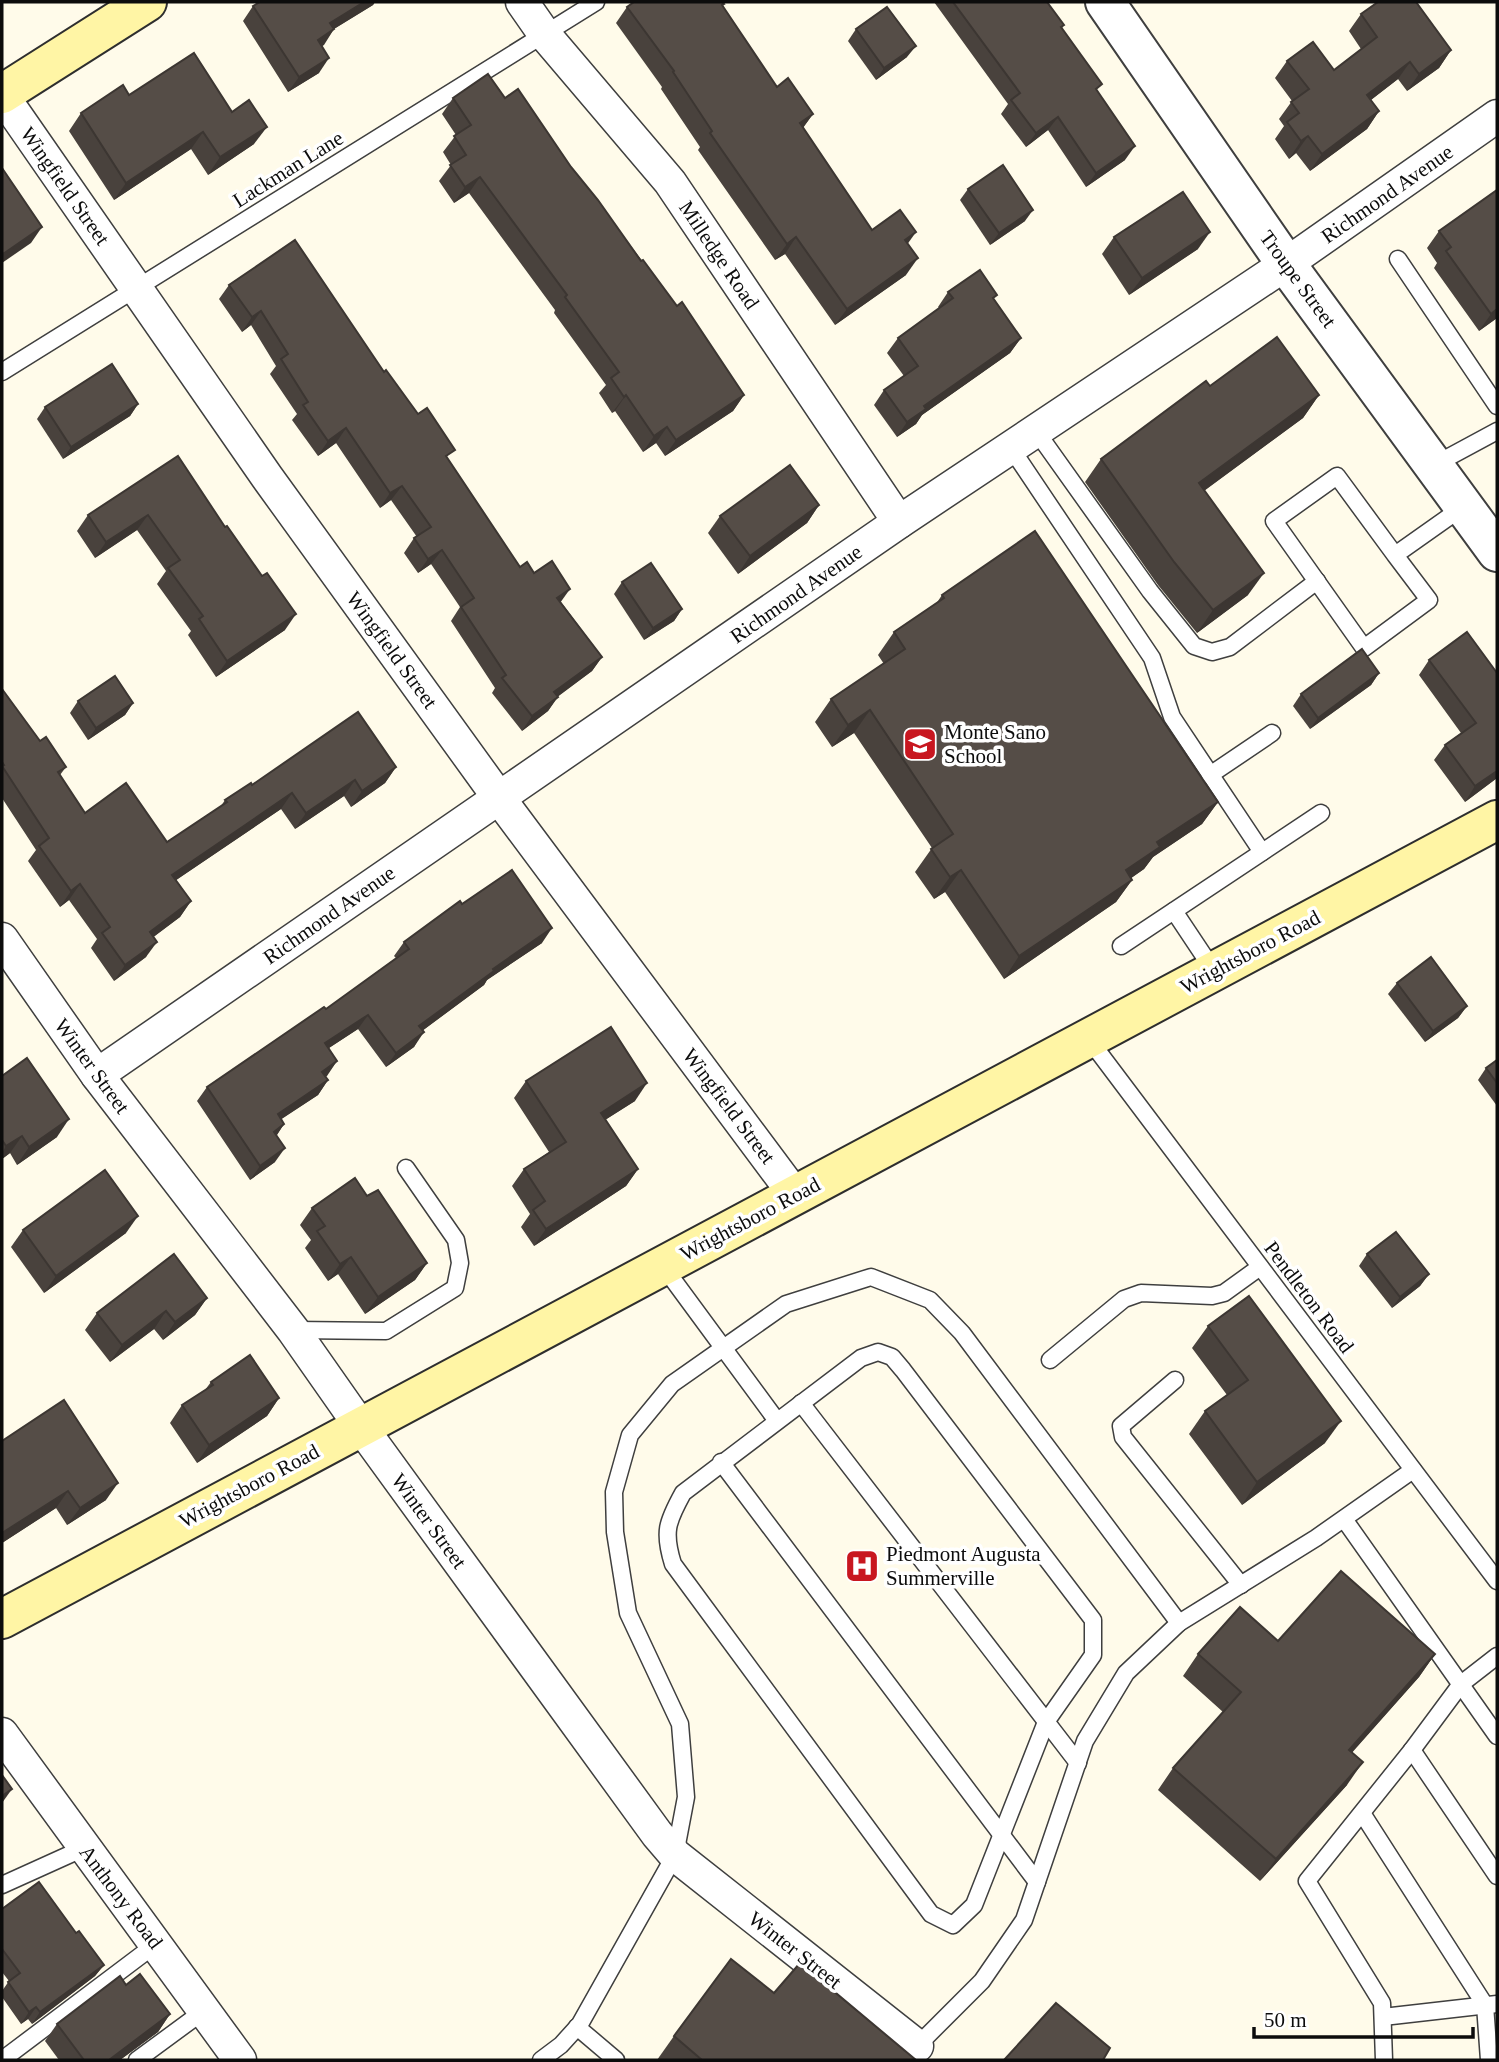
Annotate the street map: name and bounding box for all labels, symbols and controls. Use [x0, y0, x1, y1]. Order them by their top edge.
street label: Wingfield Street [15, 122, 115, 250]
street label: Lackman Lane [228, 126, 348, 212]
street label: Richmond Avenue [1316, 140, 1458, 248]
street label: Milledge Road [674, 196, 764, 314]
street label: Troupe Street [1255, 226, 1341, 332]
street label: Richmond Avenue [725, 540, 867, 648]
street label: Wingfield Street [342, 587, 443, 713]
place label: Monte Sano School [944, 720, 1046, 768]
school or university icon: Monte Sano School [901, 725, 939, 763]
street label: Richmond Avenue [258, 861, 400, 969]
street label: Wrightsboro Road [1176, 905, 1324, 999]
street label: Winter Street [49, 1014, 135, 1118]
street label: Wingfield Street [678, 1043, 780, 1169]
street label: Wrightsboro Road [676, 1172, 824, 1266]
street label: Pendleton Road [1259, 1236, 1359, 1358]
street label: Wrightsboro Road [175, 1439, 323, 1533]
street label: Winter Street [386, 1469, 472, 1573]
place label: Piedmont Augusta Summerville [886, 1542, 1041, 1590]
hospital icon: Piedmont Augusta Summerville [843, 1547, 881, 1585]
street label: Anthony Road [74, 1841, 168, 1954]
street label: Winter Street [744, 1906, 847, 1994]
scale bar [1254, 1996, 1473, 2040]
text: 50 m [1264, 2008, 1307, 2032]

